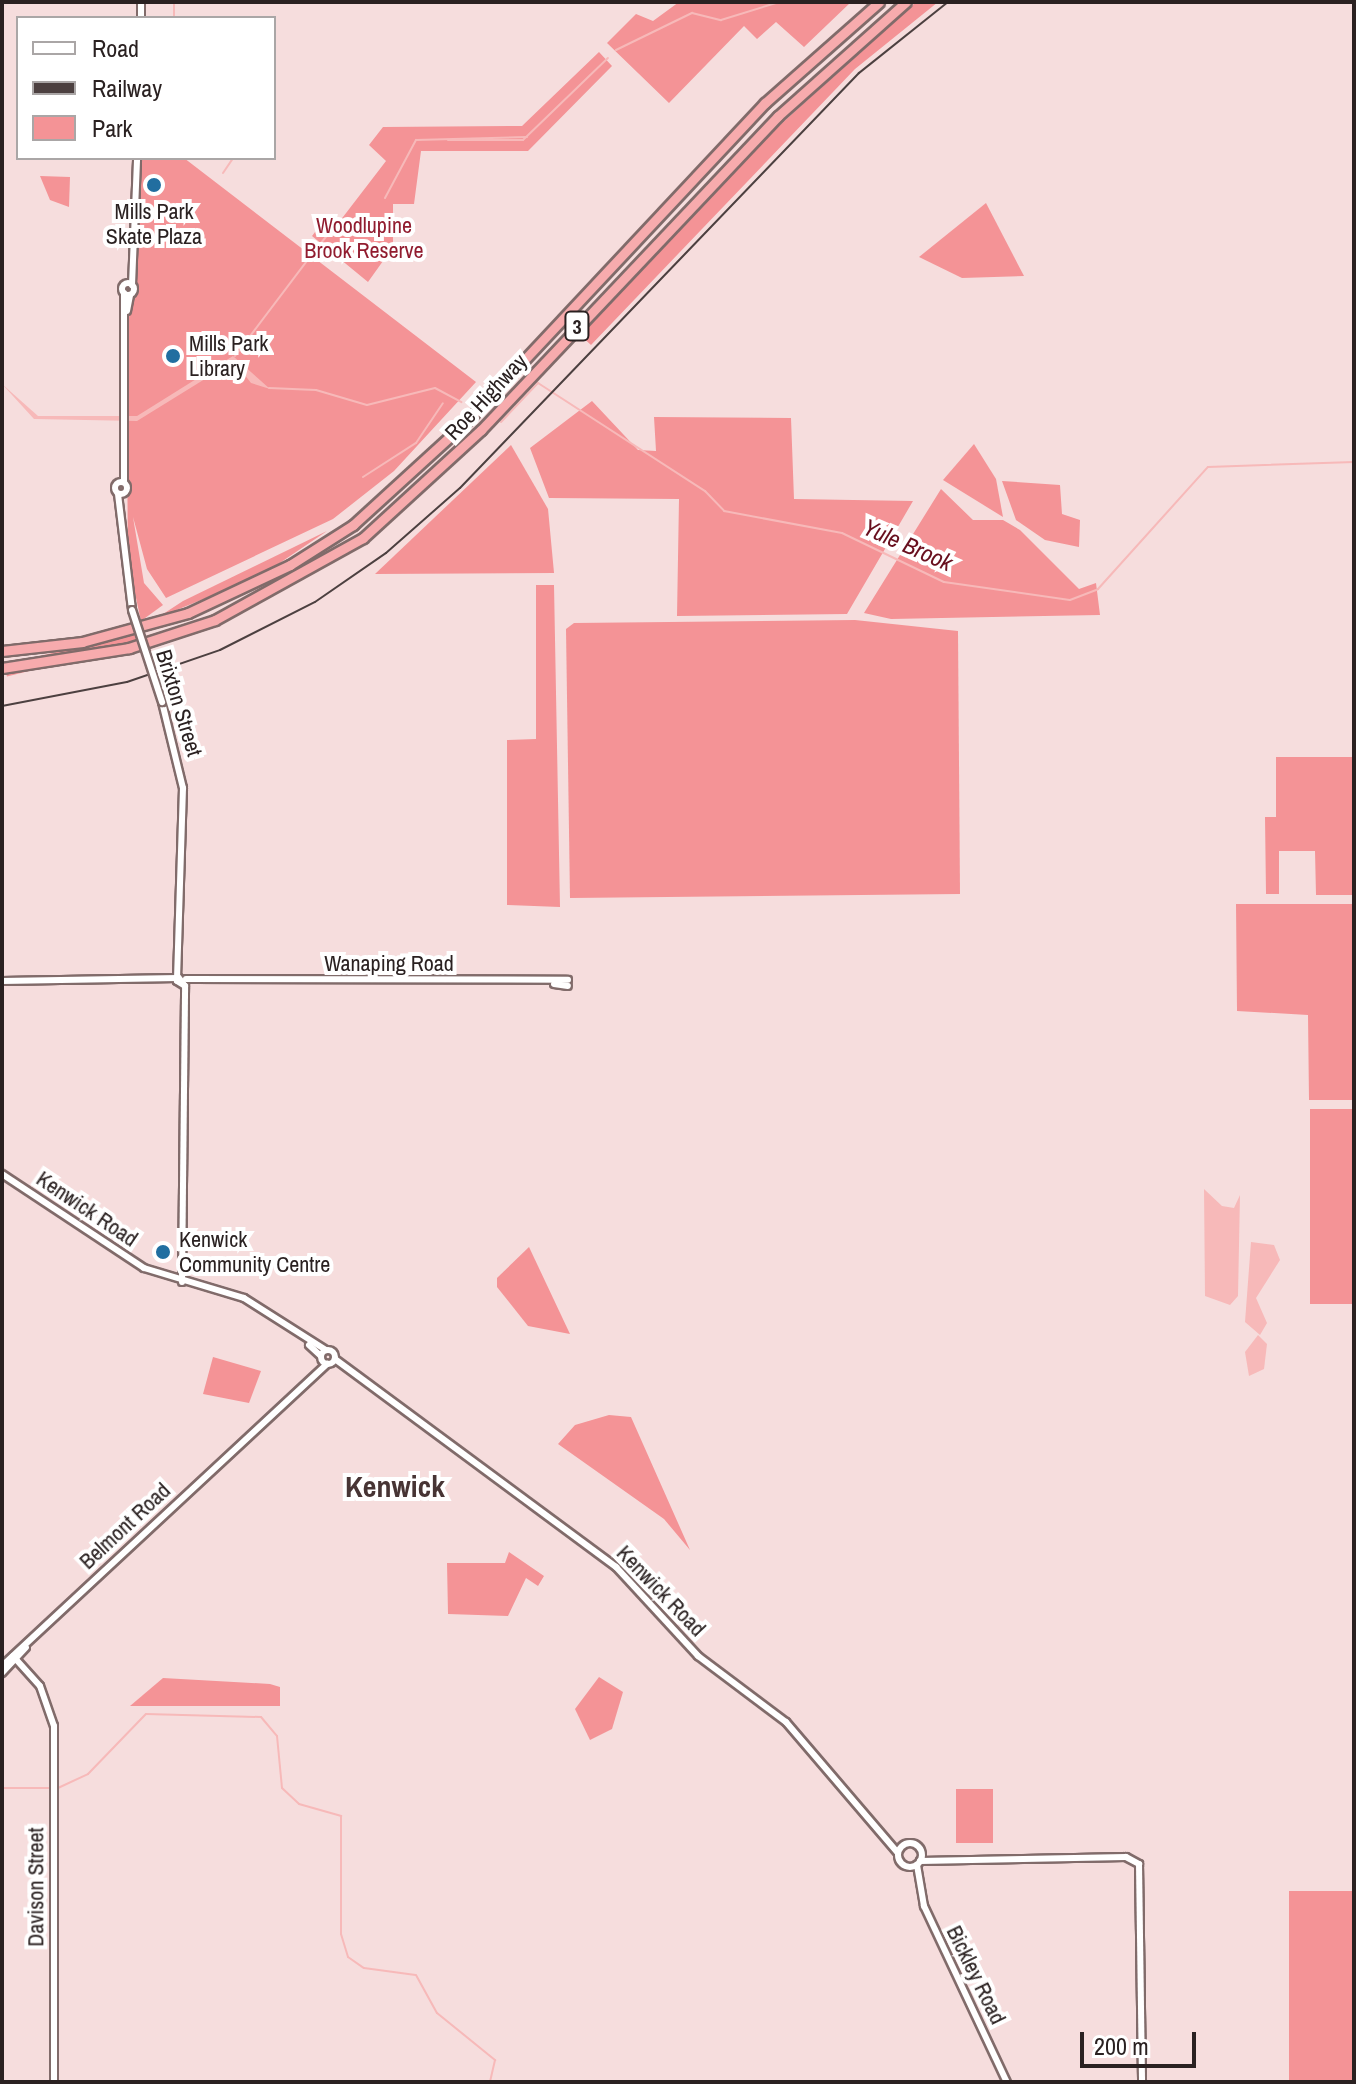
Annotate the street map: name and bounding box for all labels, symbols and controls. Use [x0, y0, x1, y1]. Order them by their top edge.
legend [16, 16, 276, 160]
text: Road [92, 32, 139, 64]
text: Railway [92, 72, 162, 104]
text: Park [92, 112, 132, 144]
marker: Mills Park Skate Plaza [145, 176, 163, 194]
place label: Mills Park Skate Plaza [106, 198, 202, 250]
park label: Woodlupine Brook Reserve [304, 212, 424, 264]
road number: 3 [563, 310, 591, 342]
place label: Mills Park Library [189, 330, 268, 382]
marker: Mills Park Library [164, 347, 182, 365]
street label: Roe Highway [439, 348, 533, 446]
water label: Yule Brook [859, 513, 957, 577]
street label: Brixton Street [150, 646, 208, 760]
street label: Wanaping Road [324, 951, 454, 977]
street label: Kenwick Road [31, 1166, 143, 1252]
place label: Kenwick Community Centre [179, 1226, 330, 1278]
marker: Kenwick Community Centre [154, 1243, 172, 1261]
district label: Kenwick [345, 1468, 445, 1504]
street label: Belmont Road [74, 1477, 176, 1575]
street label: Kenwick Road [611, 1540, 711, 1642]
street label: Davison Street [23, 1827, 49, 1947]
street label: Bickley Road [941, 1921, 1011, 2029]
scale bar [1084, 2016, 1200, 2066]
text: 200 m [1094, 2030, 1149, 2062]

